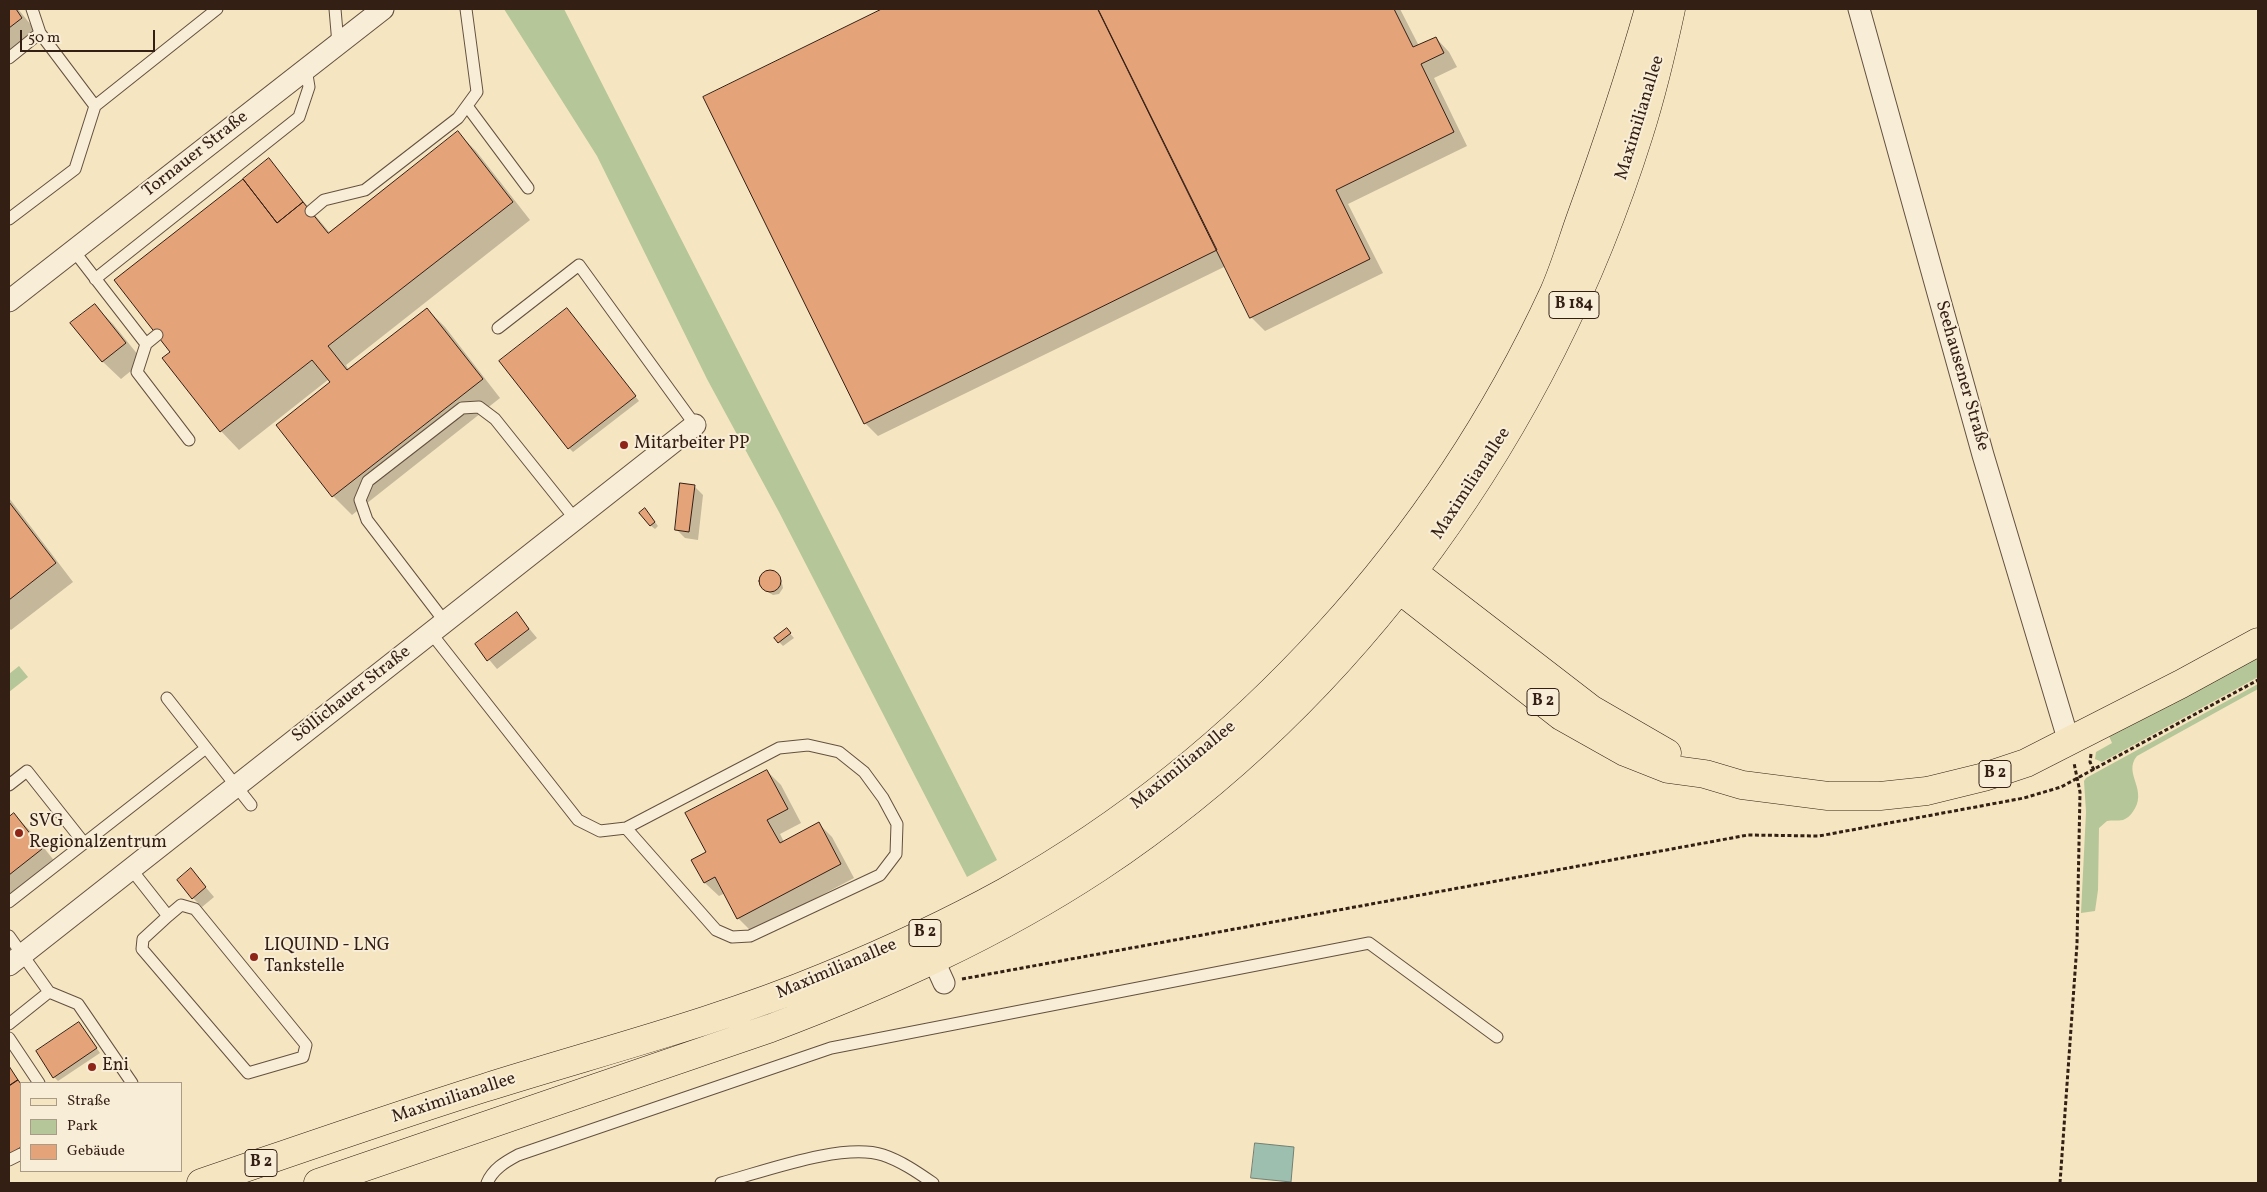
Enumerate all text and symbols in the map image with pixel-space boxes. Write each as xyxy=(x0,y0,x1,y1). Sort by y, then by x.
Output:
scale bar xyxy=(22,20,158,52)
text: 50 m xyxy=(28,28,60,49)
street label: Maximilianallee xyxy=(1612,53,1670,183)
street label: Tornauer Straße xyxy=(139,107,253,203)
road number: B 184 xyxy=(1549,292,1599,318)
street label: Seehausener Straße xyxy=(1929,298,1993,454)
street label: Maximilianallee xyxy=(1428,424,1516,544)
place label: Mitarbeiter PP xyxy=(634,434,750,456)
marker: Mitarbeiter PP xyxy=(618,439,630,451)
street label: Söllichauer Straße xyxy=(288,642,416,748)
road number: B 2 xyxy=(1527,689,1559,716)
street label: Maximilianallee xyxy=(1127,717,1241,815)
road number: B 2 xyxy=(1979,761,2011,788)
place label: SVG Regionalzentrum xyxy=(29,812,167,854)
marker: SVG Regionalzentrum xyxy=(13,827,25,839)
road number: B 2 xyxy=(909,920,941,946)
street label: Maximilianallee xyxy=(773,935,901,1005)
place label: LIQUIND - LNG Tankstelle xyxy=(264,936,390,979)
marker: LIQUIND - LNG Tankstelle xyxy=(248,951,260,963)
place label: Eni xyxy=(102,1056,129,1078)
marker: Eni xyxy=(86,1061,98,1073)
street label: Maximilianallee xyxy=(389,1069,519,1129)
legend xyxy=(20,1082,182,1172)
text: Straße xyxy=(67,1091,110,1112)
text: Park xyxy=(67,1116,98,1137)
text: Gebäude xyxy=(67,1141,125,1162)
road number: B 2 xyxy=(245,1150,277,1176)

